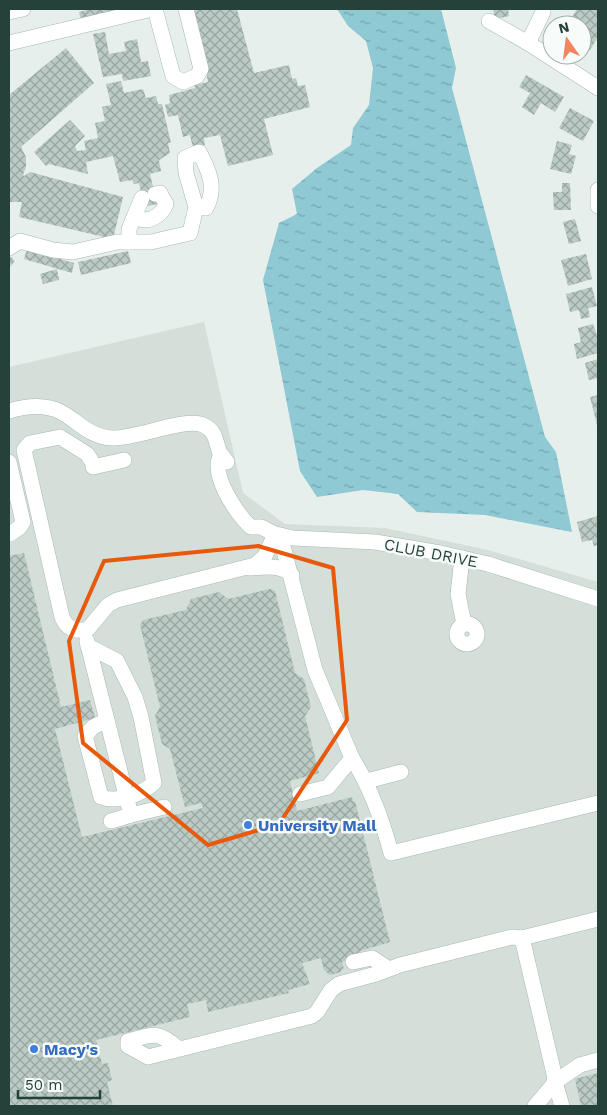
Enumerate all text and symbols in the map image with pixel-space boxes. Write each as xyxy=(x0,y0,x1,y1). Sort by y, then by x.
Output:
north arrow xyxy=(542,15,592,65)
text: N xyxy=(557,18,571,36)
street label: CLUB DRIVE xyxy=(383,535,479,571)
place label: University Mall xyxy=(258,816,377,835)
marker: University Mall xyxy=(242,819,254,831)
place label: Macy's xyxy=(44,1040,99,1059)
marker: Macy's xyxy=(28,1043,40,1055)
scale bar xyxy=(18,1068,100,1100)
text: 50 m xyxy=(25,1076,62,1094)

